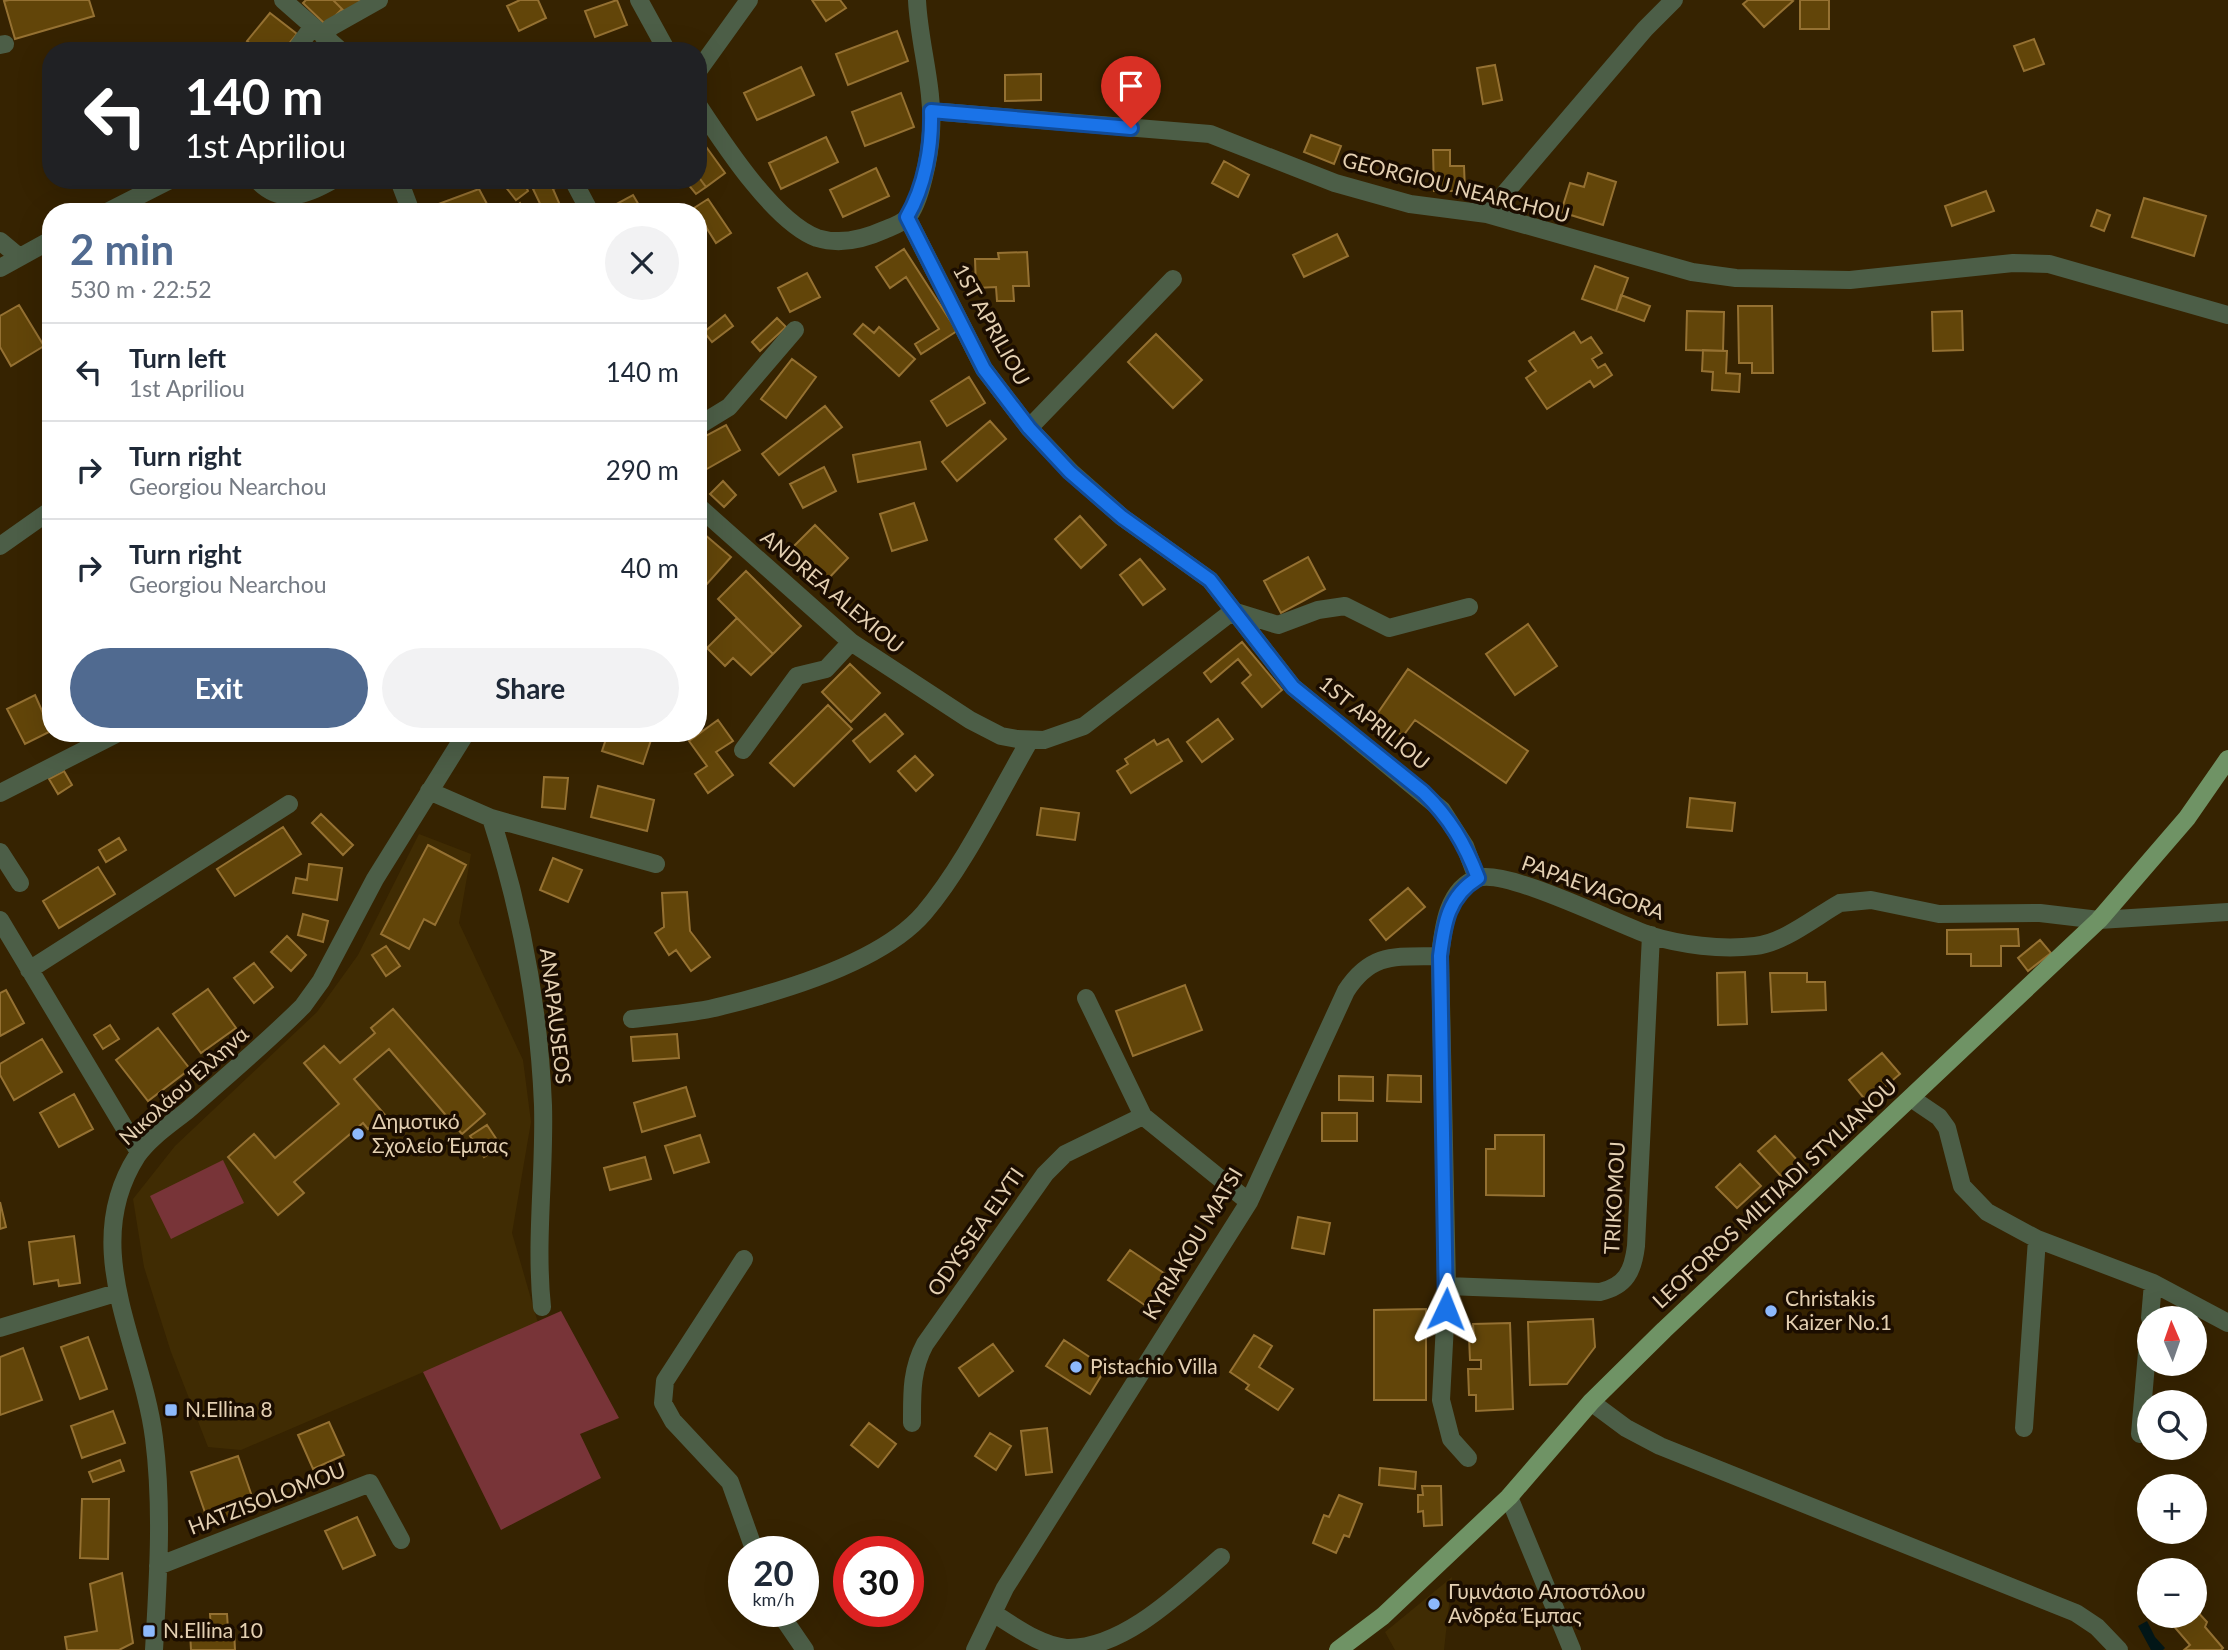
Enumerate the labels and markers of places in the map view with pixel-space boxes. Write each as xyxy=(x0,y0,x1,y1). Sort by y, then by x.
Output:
pin xyxy=(1101,56,1161,128)
place label: Δημοτικό Σχολείο Έμπας xyxy=(372,1108,509,1157)
marker: Δημοτικό Σχολείο Έμπας xyxy=(350,1126,366,1142)
place label: Christakis Kaizer No.1 xyxy=(1785,1285,1892,1334)
marker: Christakis Kaizer No.1 xyxy=(1763,1303,1779,1319)
place label: Pistachio Villa xyxy=(1090,1353,1218,1378)
marker: Pistachio Villa xyxy=(1068,1359,1084,1375)
place label: N.Ellina 8 xyxy=(185,1396,273,1421)
marker: N.Ellina 8 xyxy=(163,1402,179,1418)
place label: Γυμνάσιο Αποστόλου Ανδρέα Έμπας xyxy=(1448,1578,1646,1627)
marker: Γυμνάσιο Αποστόλου Ανδρέα Έμπας xyxy=(1426,1596,1442,1612)
place label: N.Ellina 10 xyxy=(163,1617,263,1642)
marker: N.Ellina 10 xyxy=(141,1623,157,1639)

